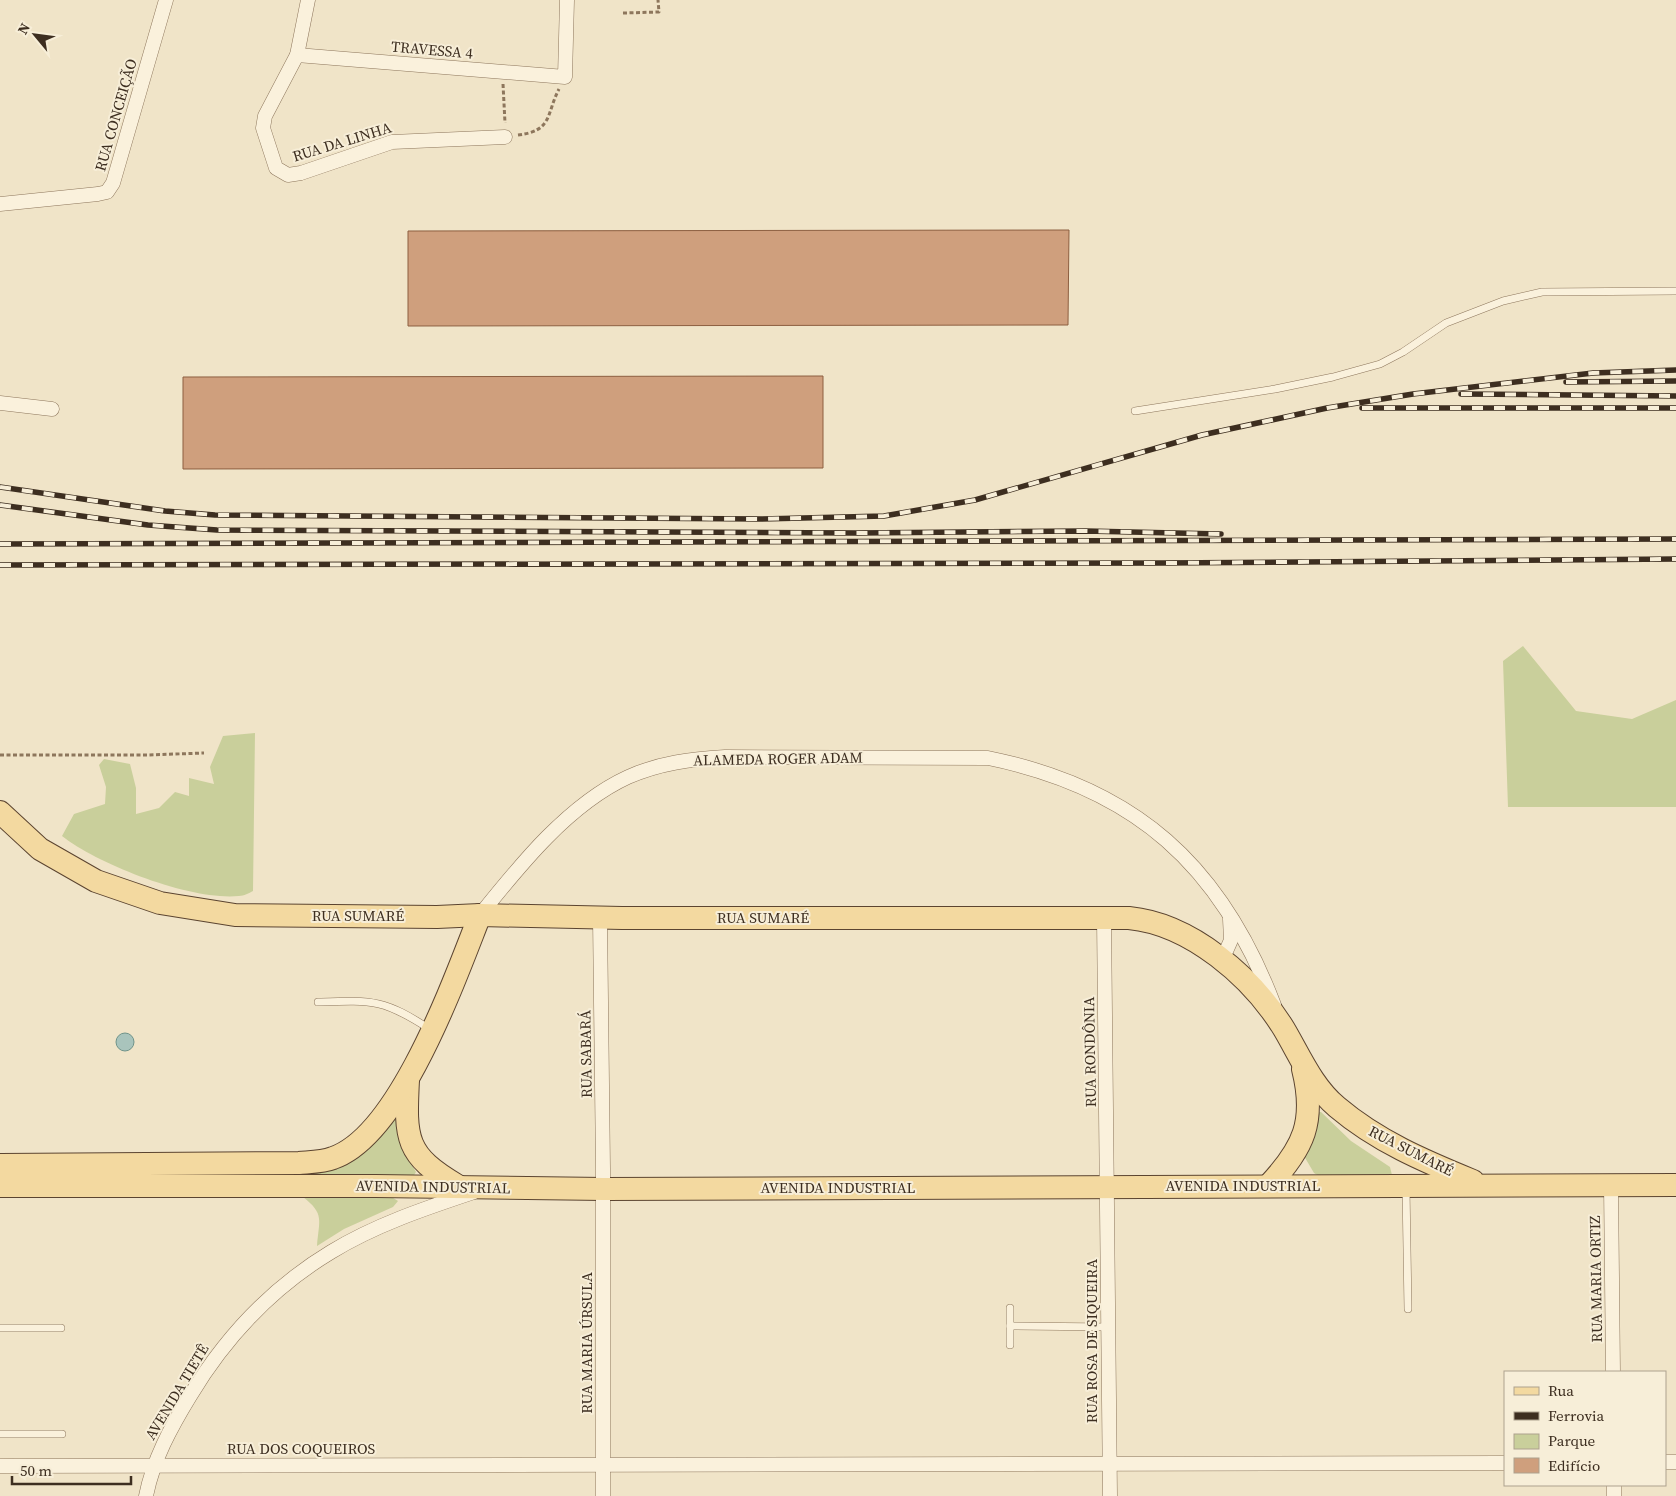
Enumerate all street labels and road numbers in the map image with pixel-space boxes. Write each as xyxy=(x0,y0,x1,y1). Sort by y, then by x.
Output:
street label: TRAVESSA 4 xyxy=(390,35,474,64)
street label: RUA CONCEIÇÃO xyxy=(89,56,142,174)
street label: RUA DA LINHA xyxy=(290,116,394,167)
street label: ALAMEDA ROGER ADAM xyxy=(693,747,863,770)
street label: RUA SUMARÉ xyxy=(312,905,404,926)
street label: RUA SUMARÉ xyxy=(717,907,809,928)
street label: RUA RONDÔNIA xyxy=(1078,996,1101,1107)
street label: RUA SABARÁ xyxy=(574,1010,597,1098)
street label: RUA SUMARÉ xyxy=(1365,1120,1457,1181)
street label: AVENIDA INDUSTRIAL xyxy=(355,1175,511,1198)
street label: AVENIDA INDUSTRIAL xyxy=(1165,1175,1321,1196)
street label: AVENIDA INDUSTRIAL xyxy=(760,1177,916,1198)
street label: RUA MARIA ORTIZ xyxy=(1584,1215,1607,1343)
street label: RUA ROSA DE SIQUEIRA xyxy=(1081,1259,1102,1423)
street label: RUA MARIA ÚRSULA xyxy=(576,1272,597,1414)
street label: AVENIDA TIETÊ xyxy=(140,1340,214,1444)
street label: RUA DOS COQUEIROS xyxy=(227,1438,376,1459)

